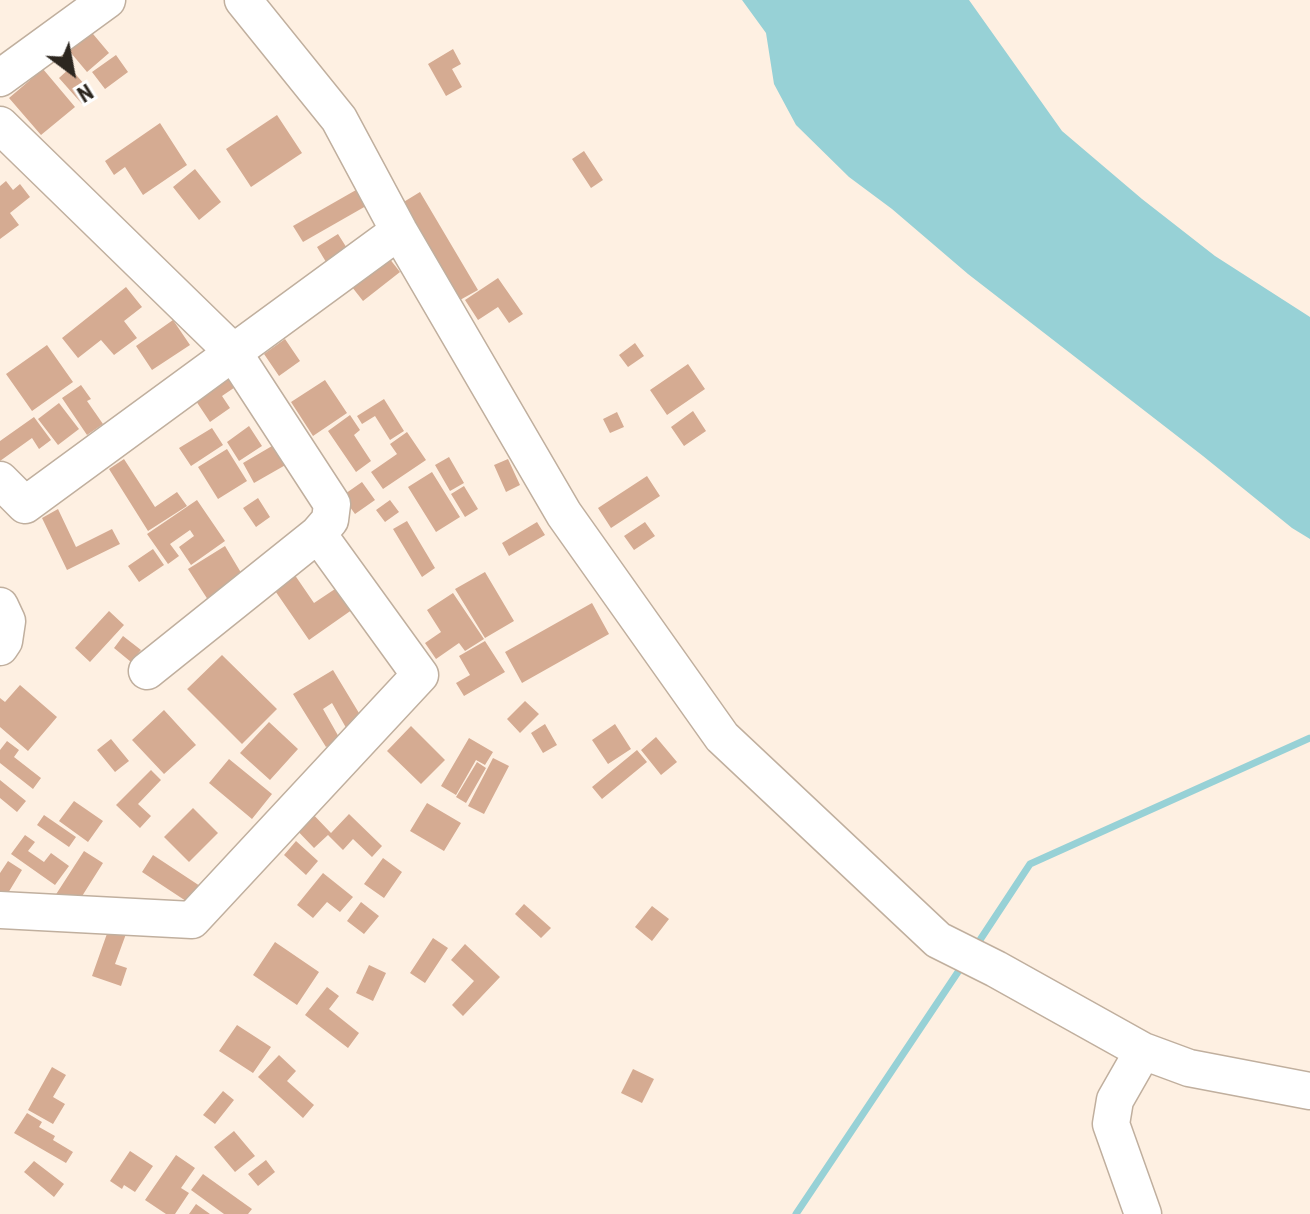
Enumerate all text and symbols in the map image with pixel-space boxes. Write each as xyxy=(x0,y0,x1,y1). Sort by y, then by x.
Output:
north arrow xyxy=(32,32,112,112)
text: N xyxy=(73,79,97,107)

